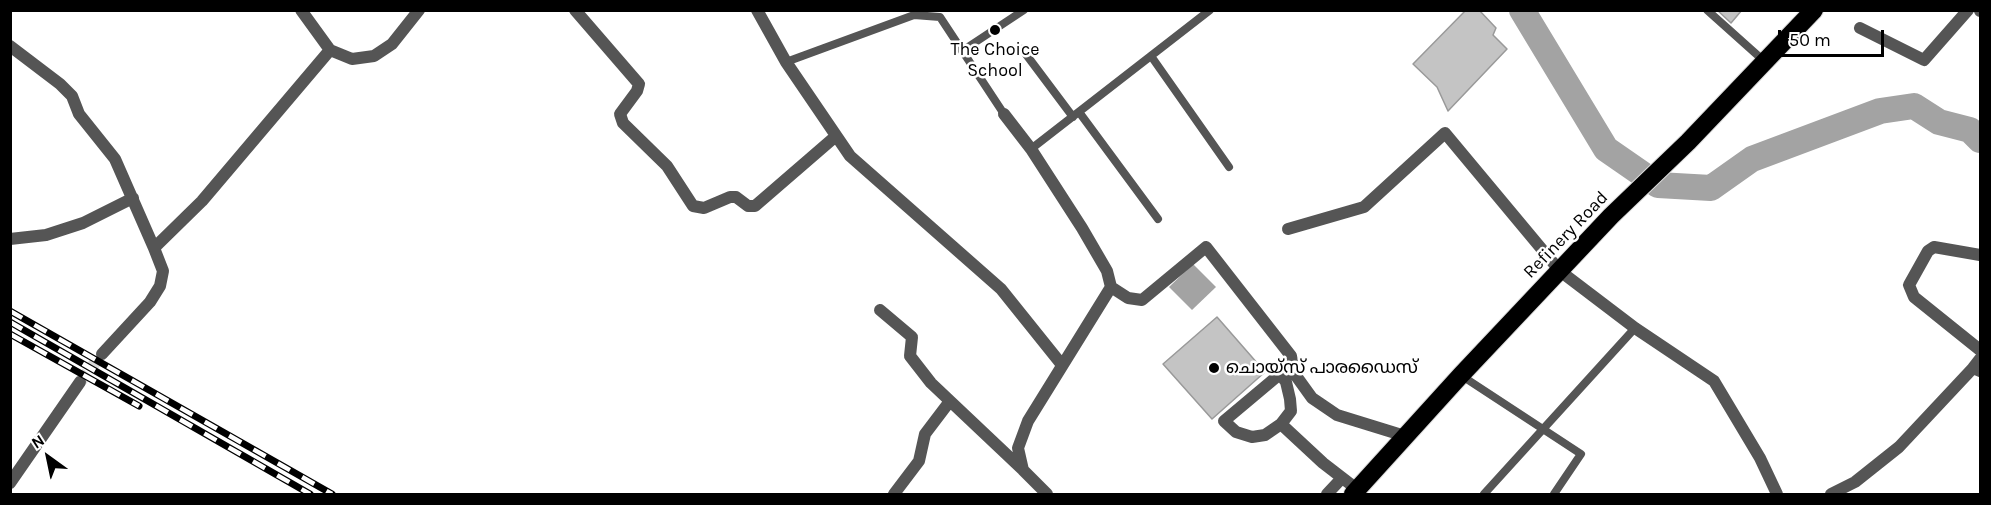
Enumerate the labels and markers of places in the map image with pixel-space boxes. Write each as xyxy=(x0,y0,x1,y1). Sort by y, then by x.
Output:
marker: The Choice School xyxy=(988,23,1002,37)
place label: The Choice School xyxy=(950,39,1040,82)
place label: ചൊയ്സ് പാരഡൈസ് xyxy=(1226,357,1418,379)
marker: ചൊയ്സ് പാരഡൈസ് xyxy=(1207,361,1221,375)

